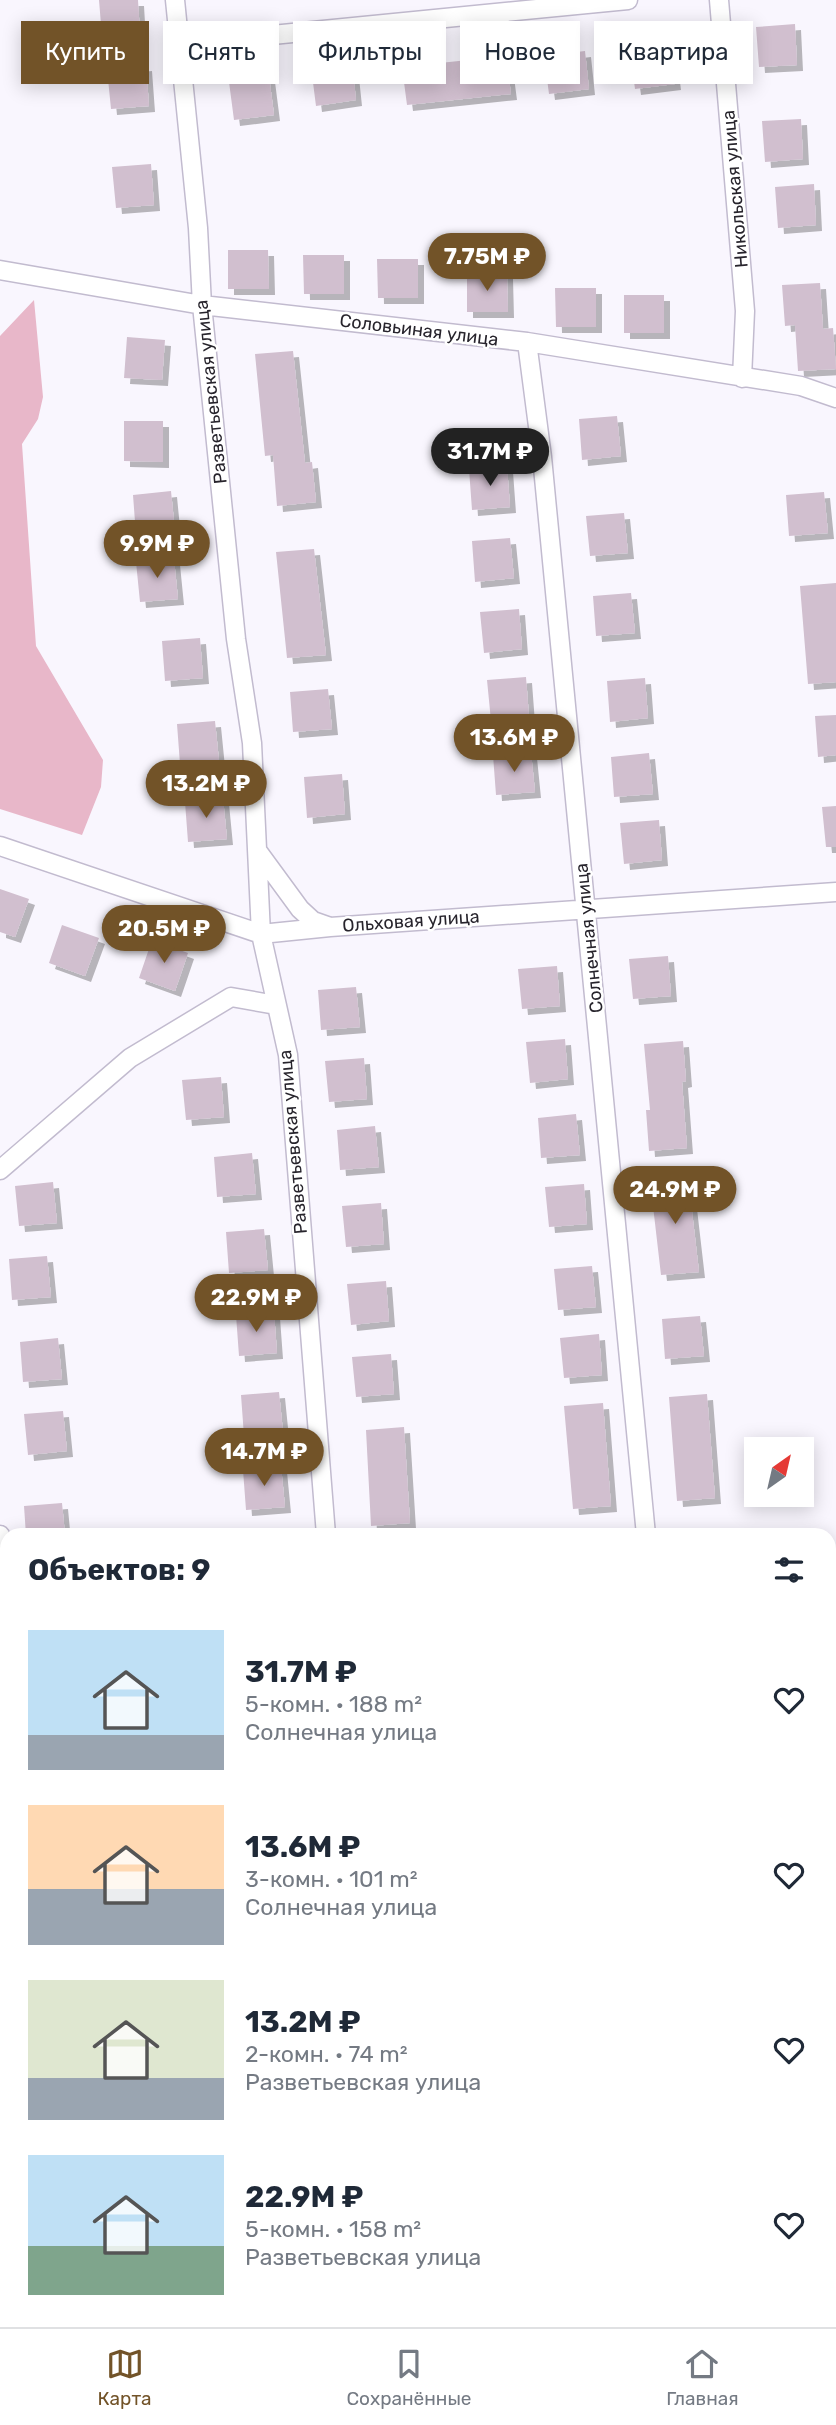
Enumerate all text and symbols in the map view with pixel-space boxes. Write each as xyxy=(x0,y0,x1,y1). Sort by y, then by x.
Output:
chip: Купить xyxy=(21,21,149,84)
chip: Снять xyxy=(163,21,279,84)
chip: Фильтры xyxy=(293,21,446,84)
chip: Новое xyxy=(460,21,580,84)
chip: Квартира xyxy=(594,21,753,84)
street label: Никольская улица xyxy=(717,109,753,269)
pin: 7.75M ₽ xyxy=(422,233,552,293)
text: 7.75M ₽ xyxy=(444,242,530,270)
street label: Разветьевская улица xyxy=(190,299,232,485)
street label: Соловьиная улица xyxy=(338,309,500,351)
pin: 31.7M ₽ xyxy=(425,428,555,488)
text: 31.7M ₽ xyxy=(447,437,533,465)
pin: 9.9M ₽ xyxy=(100,520,214,580)
text: 9.9M ₽ xyxy=(120,529,194,557)
pin: 13.6M ₽ xyxy=(449,714,579,774)
text: 13.6M ₽ xyxy=(470,723,558,751)
pin: 13.2M ₽ xyxy=(141,760,271,820)
text: 13.2M ₽ xyxy=(162,769,250,797)
street label: Солнечная улица xyxy=(570,862,608,1014)
street label: Ольховая улица xyxy=(342,905,480,937)
pin: 20.5M ₽ xyxy=(99,906,229,965)
text: 20.5M ₽ xyxy=(118,914,210,942)
street label: Разветьевская улица xyxy=(274,1049,312,1235)
pin: 24.9M ₽ xyxy=(610,1166,740,1226)
text: 24.9M ₽ xyxy=(629,1175,721,1203)
pin: 22.9M ₽ xyxy=(191,1274,321,1334)
text: 22.9M ₽ xyxy=(211,1283,301,1311)
pin: 14.7M ₽ xyxy=(199,1428,329,1488)
text: 14.7M ₽ xyxy=(221,1437,307,1465)
north arrow xyxy=(744,1437,814,1507)
map controls xyxy=(744,1437,814,1507)
icon: filters xyxy=(770,1551,808,1589)
text: Объектов: 9 xyxy=(28,1552,211,1588)
text: 31.7M ₽ xyxy=(245,1654,357,1690)
icon: home xyxy=(84,1658,168,1742)
icon: heart xyxy=(770,1681,808,1719)
text: 5-комн. · 188 m² xyxy=(245,1690,422,1718)
text: Солнечная улица xyxy=(245,1718,437,1746)
text: 13.6M ₽ xyxy=(245,1829,360,1865)
icon: home xyxy=(84,1833,168,1917)
icon: heart xyxy=(770,1856,808,1894)
text: 3-комн. · 101 m² xyxy=(245,1865,418,1893)
text: Солнечная улица xyxy=(245,1893,437,1921)
text: 13.2M ₽ xyxy=(245,2004,361,2040)
icon: home xyxy=(84,2008,168,2092)
icon: heart xyxy=(770,2031,808,2069)
text: 2-комн. · 74 m² xyxy=(245,2040,408,2068)
text: Разветьевская улица xyxy=(245,2068,481,2096)
text: 22.9M ₽ xyxy=(245,2179,363,2215)
icon: home xyxy=(84,2183,168,2267)
icon: heart xyxy=(770,2206,808,2244)
text: 5-комн. · 158 m² xyxy=(245,2215,421,2243)
text: Разветьевская улица xyxy=(245,2243,481,2271)
tab: Карта xyxy=(97,2345,152,2410)
tab: Сохранённые xyxy=(346,2345,472,2410)
tab: Главная xyxy=(666,2345,739,2410)

